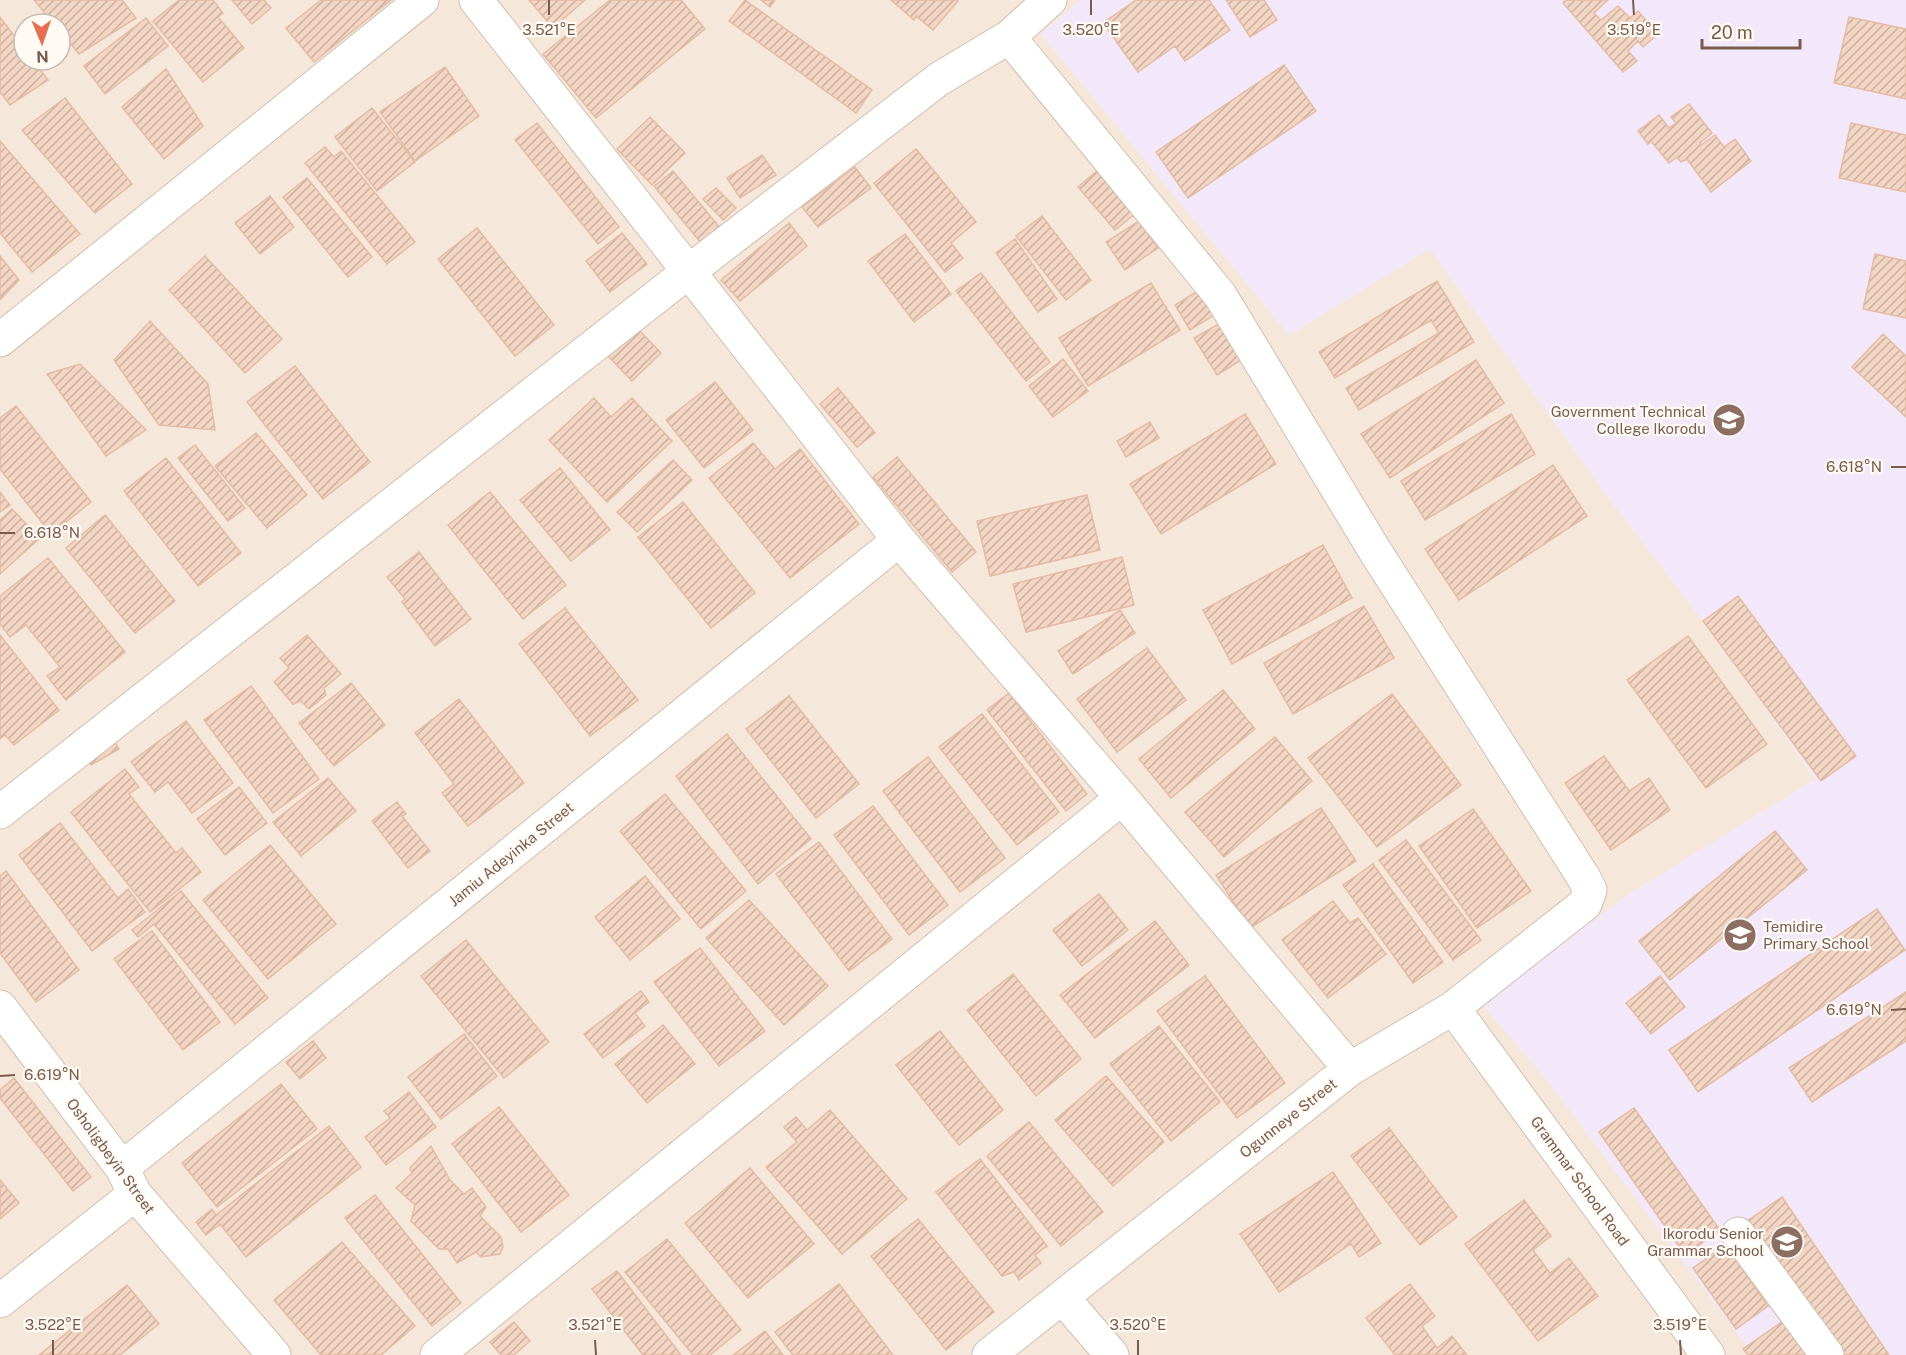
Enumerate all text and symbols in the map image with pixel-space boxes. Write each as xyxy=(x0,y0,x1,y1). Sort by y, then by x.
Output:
north arrow xyxy=(12,12,72,72)
scale bar xyxy=(1702,12,1800,50)
text: 3.521°E xyxy=(522,21,576,38)
text: 3.520°E xyxy=(1063,21,1119,38)
text: 3.519°E xyxy=(1607,21,1661,38)
text: 20 m xyxy=(1711,22,1753,43)
text: N xyxy=(36,47,49,66)
school or university icon: Government Technical College Ikorodu xyxy=(1711,402,1747,438)
place label: Government Technical College Ikorodu xyxy=(1551,403,1706,437)
text: 6.618°N xyxy=(1826,458,1882,475)
text: 6.618°N xyxy=(24,524,80,541)
street label: Jamiu Adeyinka Street xyxy=(445,798,577,910)
school or university icon: Temidire Primary School xyxy=(1722,917,1758,953)
place label: Temidire Primary School xyxy=(1763,918,1869,952)
text: 6.619°N xyxy=(1826,1001,1882,1018)
text: 6.619°N xyxy=(24,1066,80,1083)
street label: Ogunneye Street xyxy=(1236,1075,1340,1161)
street label: Osholigbeyin Street xyxy=(63,1095,159,1217)
street label: Grammar School Road xyxy=(1527,1113,1633,1249)
school or university icon: Ikorodu Senior Grammar School xyxy=(1769,1224,1805,1260)
place label: Ikorodu Senior Grammar School xyxy=(1647,1225,1764,1259)
text: 3.522°E xyxy=(25,1316,81,1333)
text: 3.521°E xyxy=(568,1316,622,1333)
text: 3.520°E xyxy=(1110,1316,1166,1333)
text: 3.519°E xyxy=(1653,1316,1707,1333)

